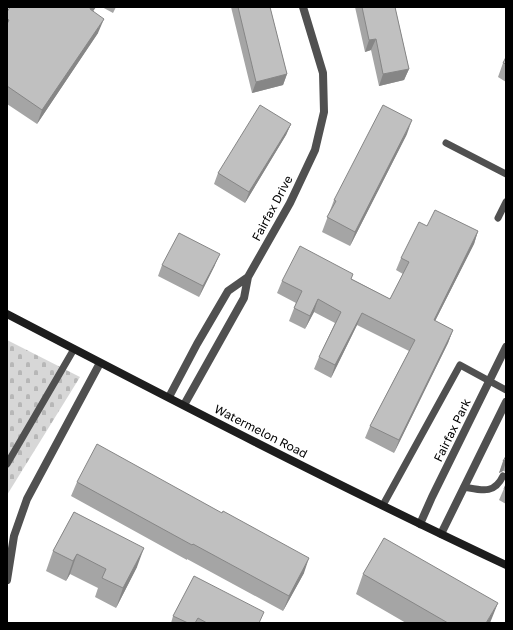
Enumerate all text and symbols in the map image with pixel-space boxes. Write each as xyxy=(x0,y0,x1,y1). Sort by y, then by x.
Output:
street label: Fairfax Drive xyxy=(248,173,296,243)
street label: Fairfax Park xyxy=(430,396,474,464)
street label: Watermelon Road xyxy=(212,401,310,461)

